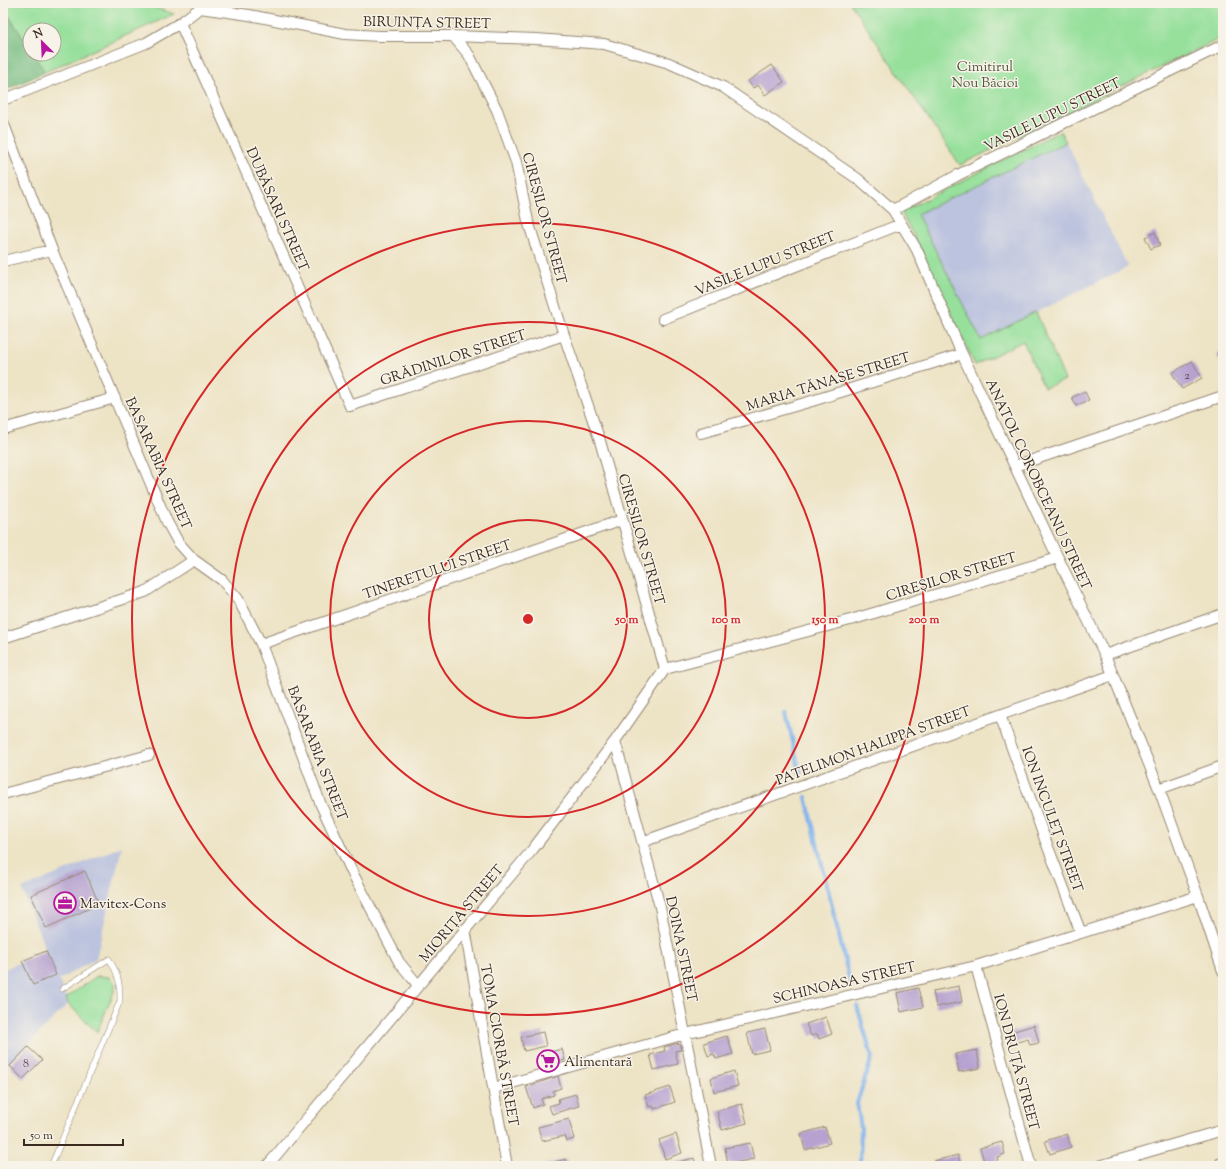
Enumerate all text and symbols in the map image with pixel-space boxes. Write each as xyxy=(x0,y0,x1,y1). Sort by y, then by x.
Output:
street label: BIRUINȚA STREET xyxy=(363,13,491,35)
north arrow xyxy=(22,22,62,62)
text: N xyxy=(30,25,46,43)
park label: Cimitirul Nou Băcioi xyxy=(952,58,1018,94)
street label: VASILE LUPU STREET xyxy=(981,74,1125,158)
street label: DUBĂSARI STREET xyxy=(240,145,313,275)
street label: CIREȘILOR STREET xyxy=(516,150,570,287)
street label: VASILE LUPU STREET xyxy=(692,227,839,302)
street label: GRĂDINILOR STREET xyxy=(378,326,529,392)
street label: MARIA TĂNASE STREET xyxy=(744,348,913,417)
house number: 2 xyxy=(1184,367,1190,385)
street label: ANATOL COROBCEANU STREET xyxy=(979,376,1095,594)
street label: BASARABIA STREET xyxy=(119,394,195,533)
street label: CIREȘILOR STREET xyxy=(612,472,668,608)
street label: TINERETULUI STREET xyxy=(361,536,515,606)
street label: CIREȘILOR STREET xyxy=(884,548,1020,607)
text: 50 m xyxy=(615,611,639,629)
text: 100 m xyxy=(710,611,741,629)
text: 150 m xyxy=(810,611,839,629)
text: 200 m xyxy=(909,611,939,629)
centre of rings xyxy=(521,612,535,626)
street label: BASARABIA STREET xyxy=(281,683,351,824)
street label: PATELIMON HALIPPA STREET xyxy=(773,702,974,791)
street label: ION INCULEȚ STREET xyxy=(1015,744,1087,895)
street label: MIORIȚA STREET xyxy=(416,861,510,967)
office icon: Mavitex-Cons xyxy=(52,890,78,916)
place label: Mavitex-Cons xyxy=(80,895,166,915)
street label: DOINA STREET xyxy=(659,895,701,1004)
street label: SCHINOASA STREET xyxy=(771,958,918,1010)
street label: TOMA CIORBĂ STREET xyxy=(474,963,522,1128)
street label: ION DRUȚĂ STREET xyxy=(987,992,1043,1133)
supermarket icon: Alimentară xyxy=(535,1048,561,1074)
place label: Alimentară xyxy=(564,1053,633,1073)
house number: 8 xyxy=(23,1055,29,1073)
scale bar xyxy=(24,1121,123,1147)
text: 50 m xyxy=(29,1127,53,1145)

